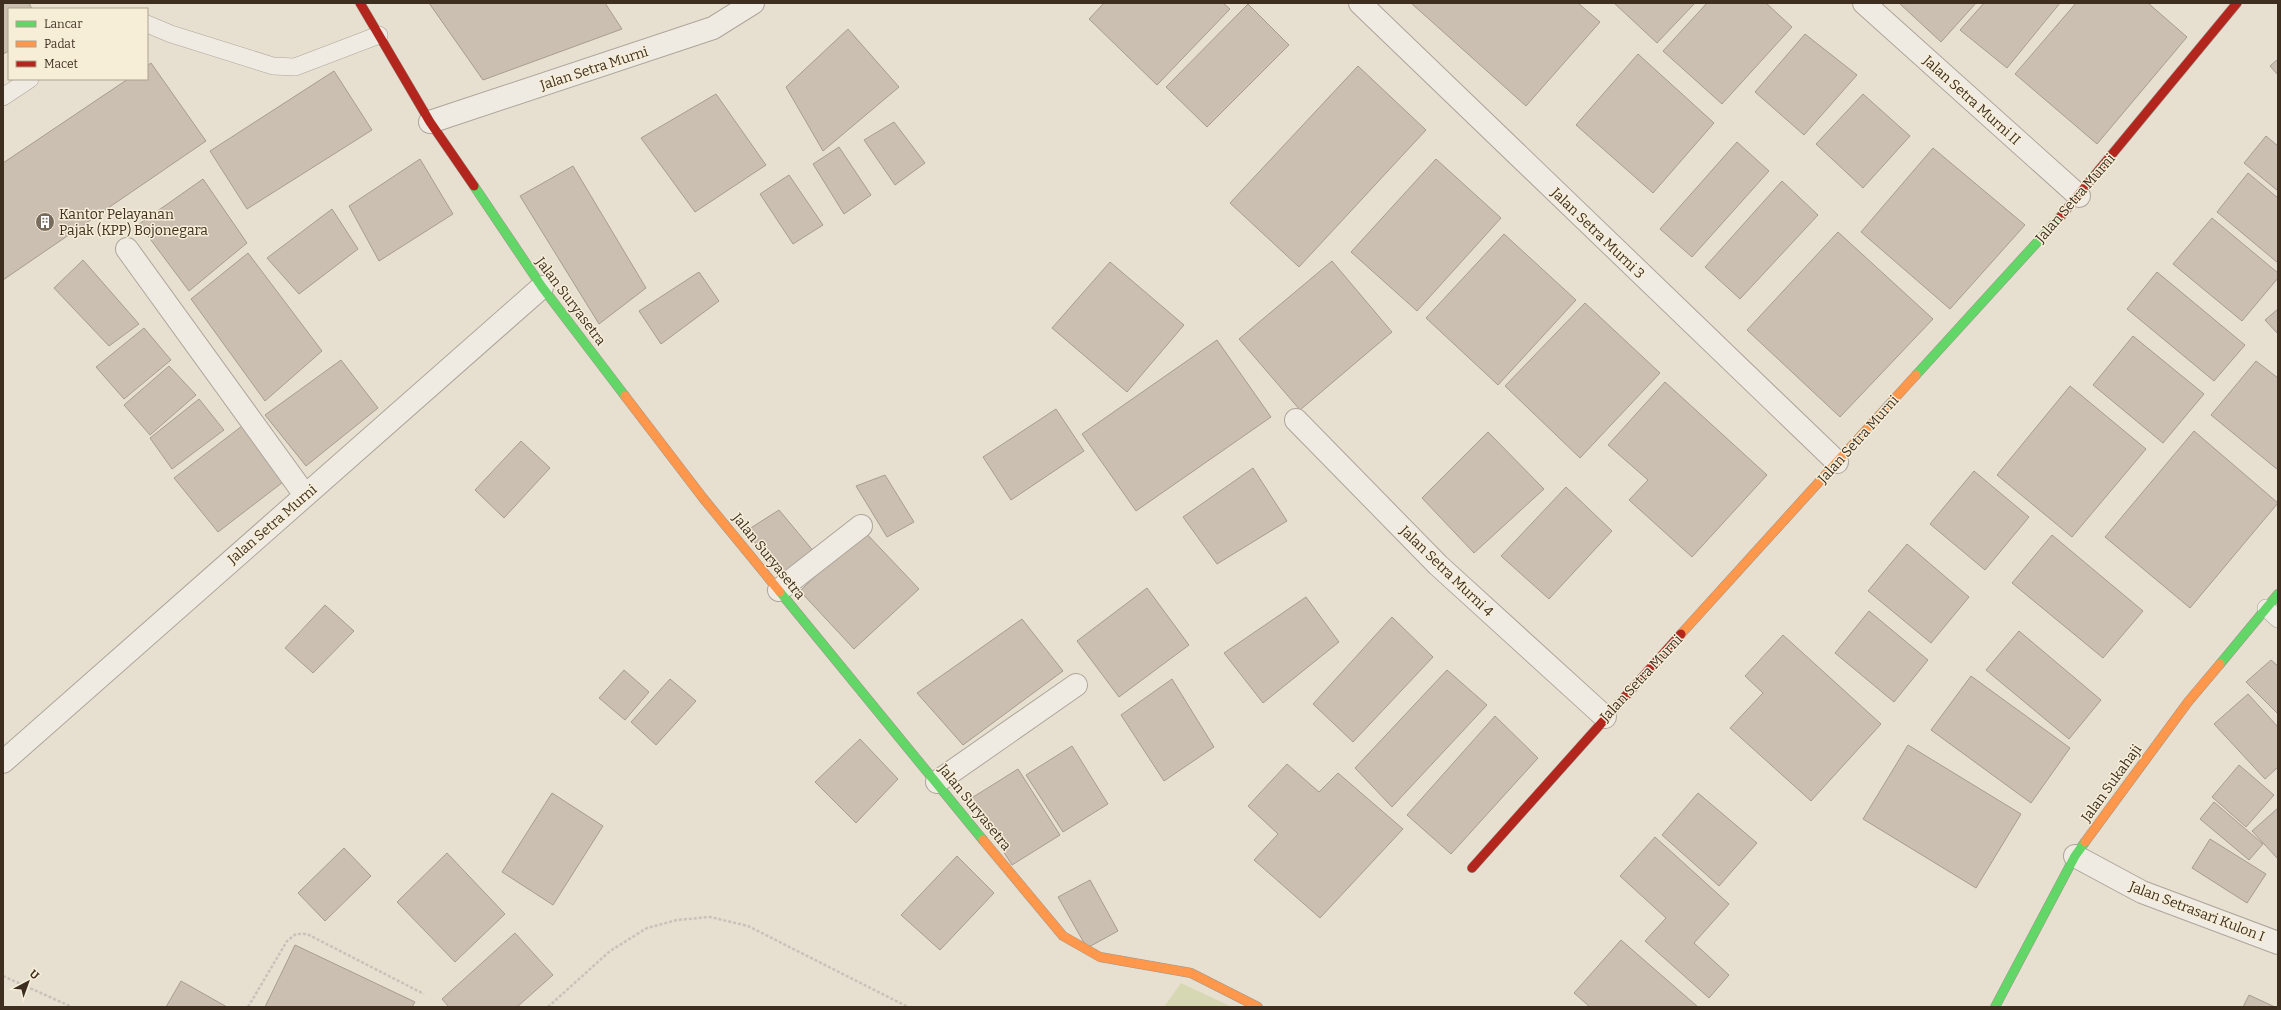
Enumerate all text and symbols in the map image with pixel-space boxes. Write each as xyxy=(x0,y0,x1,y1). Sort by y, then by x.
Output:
legend xyxy=(8,8,148,80)
text: Lancar xyxy=(44,17,83,31)
text: Padat xyxy=(44,37,76,51)
street label: Jalan Setra Murni xyxy=(537,43,650,94)
street label: Jalan Setra Murni II xyxy=(1919,52,2024,149)
text: Macet xyxy=(44,57,79,71)
street label: Jalan Setra Murni xyxy=(2031,150,2119,247)
street label: Jalan Setra Murni 3 xyxy=(1547,184,1648,282)
place label: Kantor Pelayanan Pajak (KPP) Bojonegara xyxy=(59,206,208,239)
building icon: Kantor Pelayanan Pajak (KPP) Bojonegara xyxy=(34,211,56,233)
street label: Jalan Suryasetra xyxy=(531,253,609,349)
street label: Jalan Setra Murni xyxy=(1814,392,1902,488)
street label: Jalan Setra Murni xyxy=(224,481,320,568)
street label: Jalan Suryasetra xyxy=(728,509,809,603)
street label: Jalan Setra Murni 4 xyxy=(1396,522,1497,620)
street label: Jalan Setra Murni xyxy=(1596,631,1686,726)
street label: Jalan Sukahaji xyxy=(2077,741,2145,826)
street label: Jalan Suryasetra xyxy=(934,760,1015,854)
street label: Jalan Setrasari Kulon I xyxy=(2126,877,2267,945)
north arrow xyxy=(8,962,48,1002)
text: U xyxy=(27,967,42,982)

